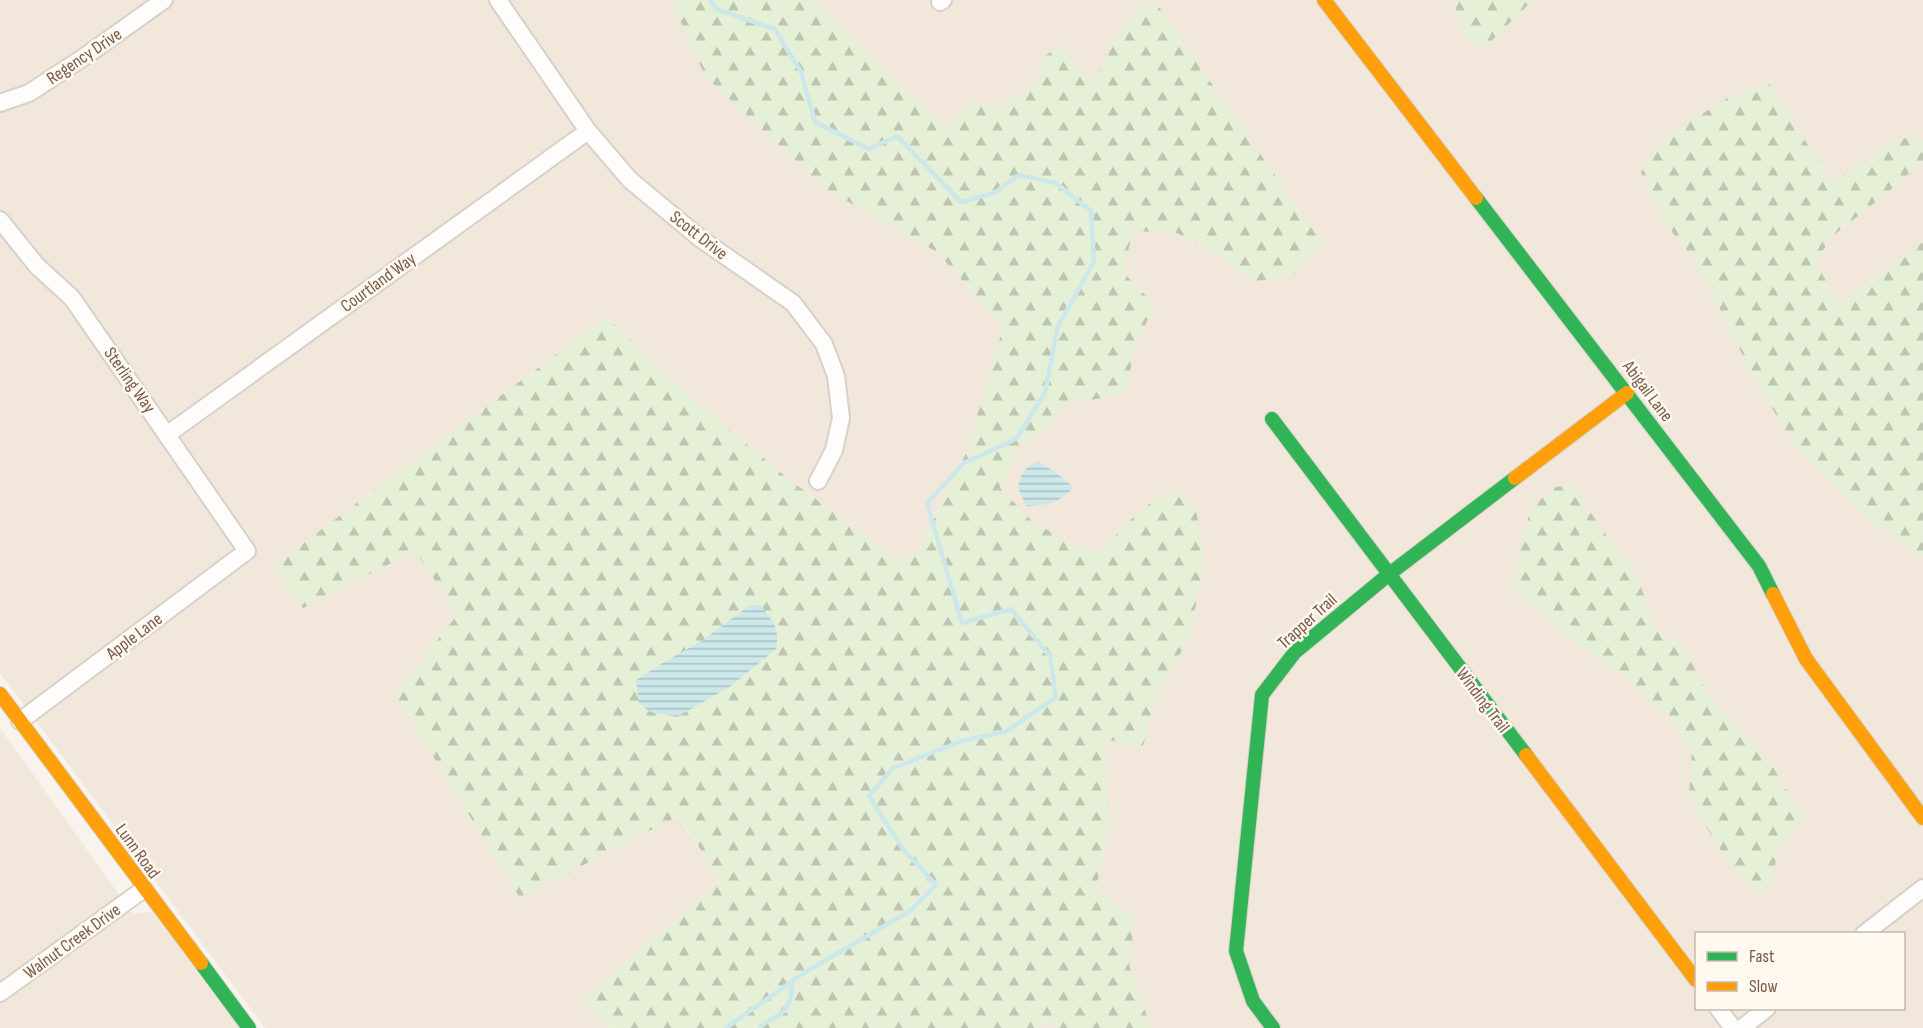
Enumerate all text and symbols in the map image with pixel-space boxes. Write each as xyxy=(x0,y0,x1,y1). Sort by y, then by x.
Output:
street label: Regency Drive xyxy=(43,24,126,89)
street label: Scott Drive xyxy=(666,206,732,264)
street label: Courtland Way xyxy=(337,248,420,317)
street label: Sterling Way xyxy=(99,343,160,417)
street label: Abigail Lane xyxy=(1617,356,1677,426)
street label: Trapper Trail xyxy=(1273,589,1341,653)
street label: Apple Lane xyxy=(101,608,167,665)
street label: Winding Trail xyxy=(1451,664,1514,737)
street label: Lunn Road xyxy=(111,820,164,883)
street label: Walnut Creek Drive xyxy=(20,899,125,983)
legend xyxy=(1695,932,1905,1010)
text: Fast xyxy=(1749,946,1775,967)
text: Slow xyxy=(1749,976,1778,997)

